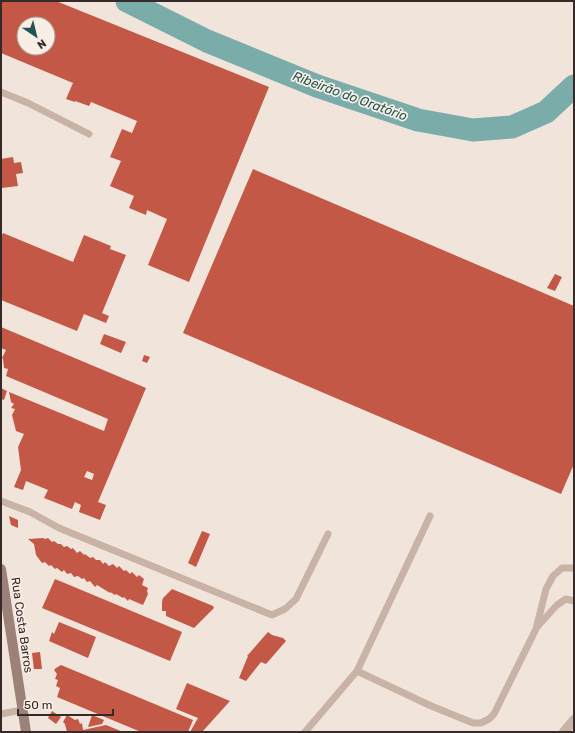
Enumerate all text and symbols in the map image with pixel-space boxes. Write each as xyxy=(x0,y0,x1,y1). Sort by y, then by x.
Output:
north arrow xyxy=(16,16,56,56)
text: N xyxy=(34,36,48,51)
water label: Ribeirão do Oratório xyxy=(291,68,409,124)
street label: Rua Costa Barros xyxy=(8,576,36,674)
scale bar xyxy=(18,691,113,717)
text: 50 m xyxy=(24,698,52,712)

